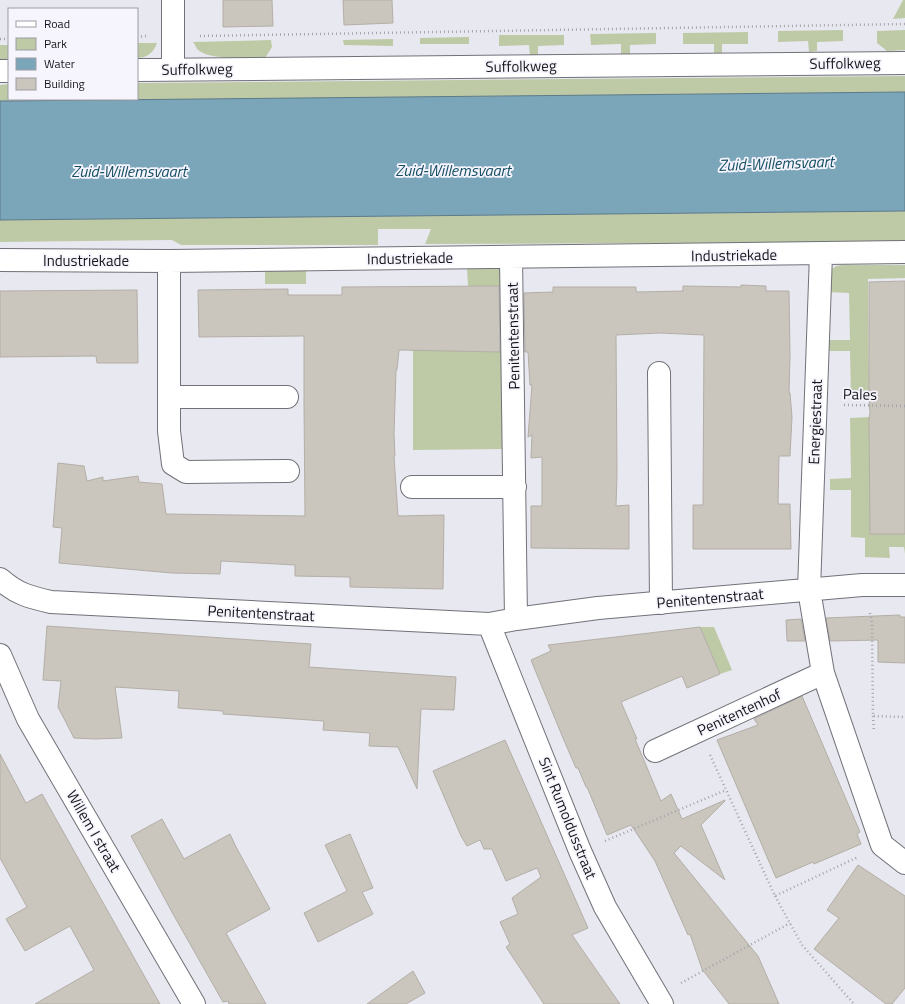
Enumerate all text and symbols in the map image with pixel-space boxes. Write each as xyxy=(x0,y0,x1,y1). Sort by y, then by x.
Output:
legend xyxy=(8,8,138,100)
text: Road xyxy=(44,14,70,33)
text: Park xyxy=(44,34,67,53)
street label: Suffolkweg xyxy=(809,51,881,75)
text: Water xyxy=(44,54,75,73)
street label: Suffolkweg xyxy=(485,54,557,78)
street label: Suffolkweg xyxy=(161,57,233,81)
text: Building xyxy=(44,74,85,93)
water label: Zuid-Willemsvaart xyxy=(718,149,836,177)
water label: Zuid-Willemsvaart xyxy=(395,158,513,182)
water label: Zuid-Willemsvaart xyxy=(71,159,189,183)
street label: Industriekade xyxy=(691,243,777,267)
street label: Industriekade xyxy=(367,246,453,270)
street label: Industriekade xyxy=(43,249,129,272)
street label: Penitentenstraat xyxy=(501,281,525,390)
street label: Energiestraat xyxy=(802,378,828,465)
street label: Pales xyxy=(843,382,877,406)
street label: Penitentenstraat xyxy=(656,582,765,614)
street label: Penitentenstraat xyxy=(207,599,316,627)
street label: Penitentenhof xyxy=(693,682,785,742)
street label: Sint Rumoldusstraat xyxy=(533,754,603,883)
street label: Willem I straat xyxy=(61,786,127,877)

